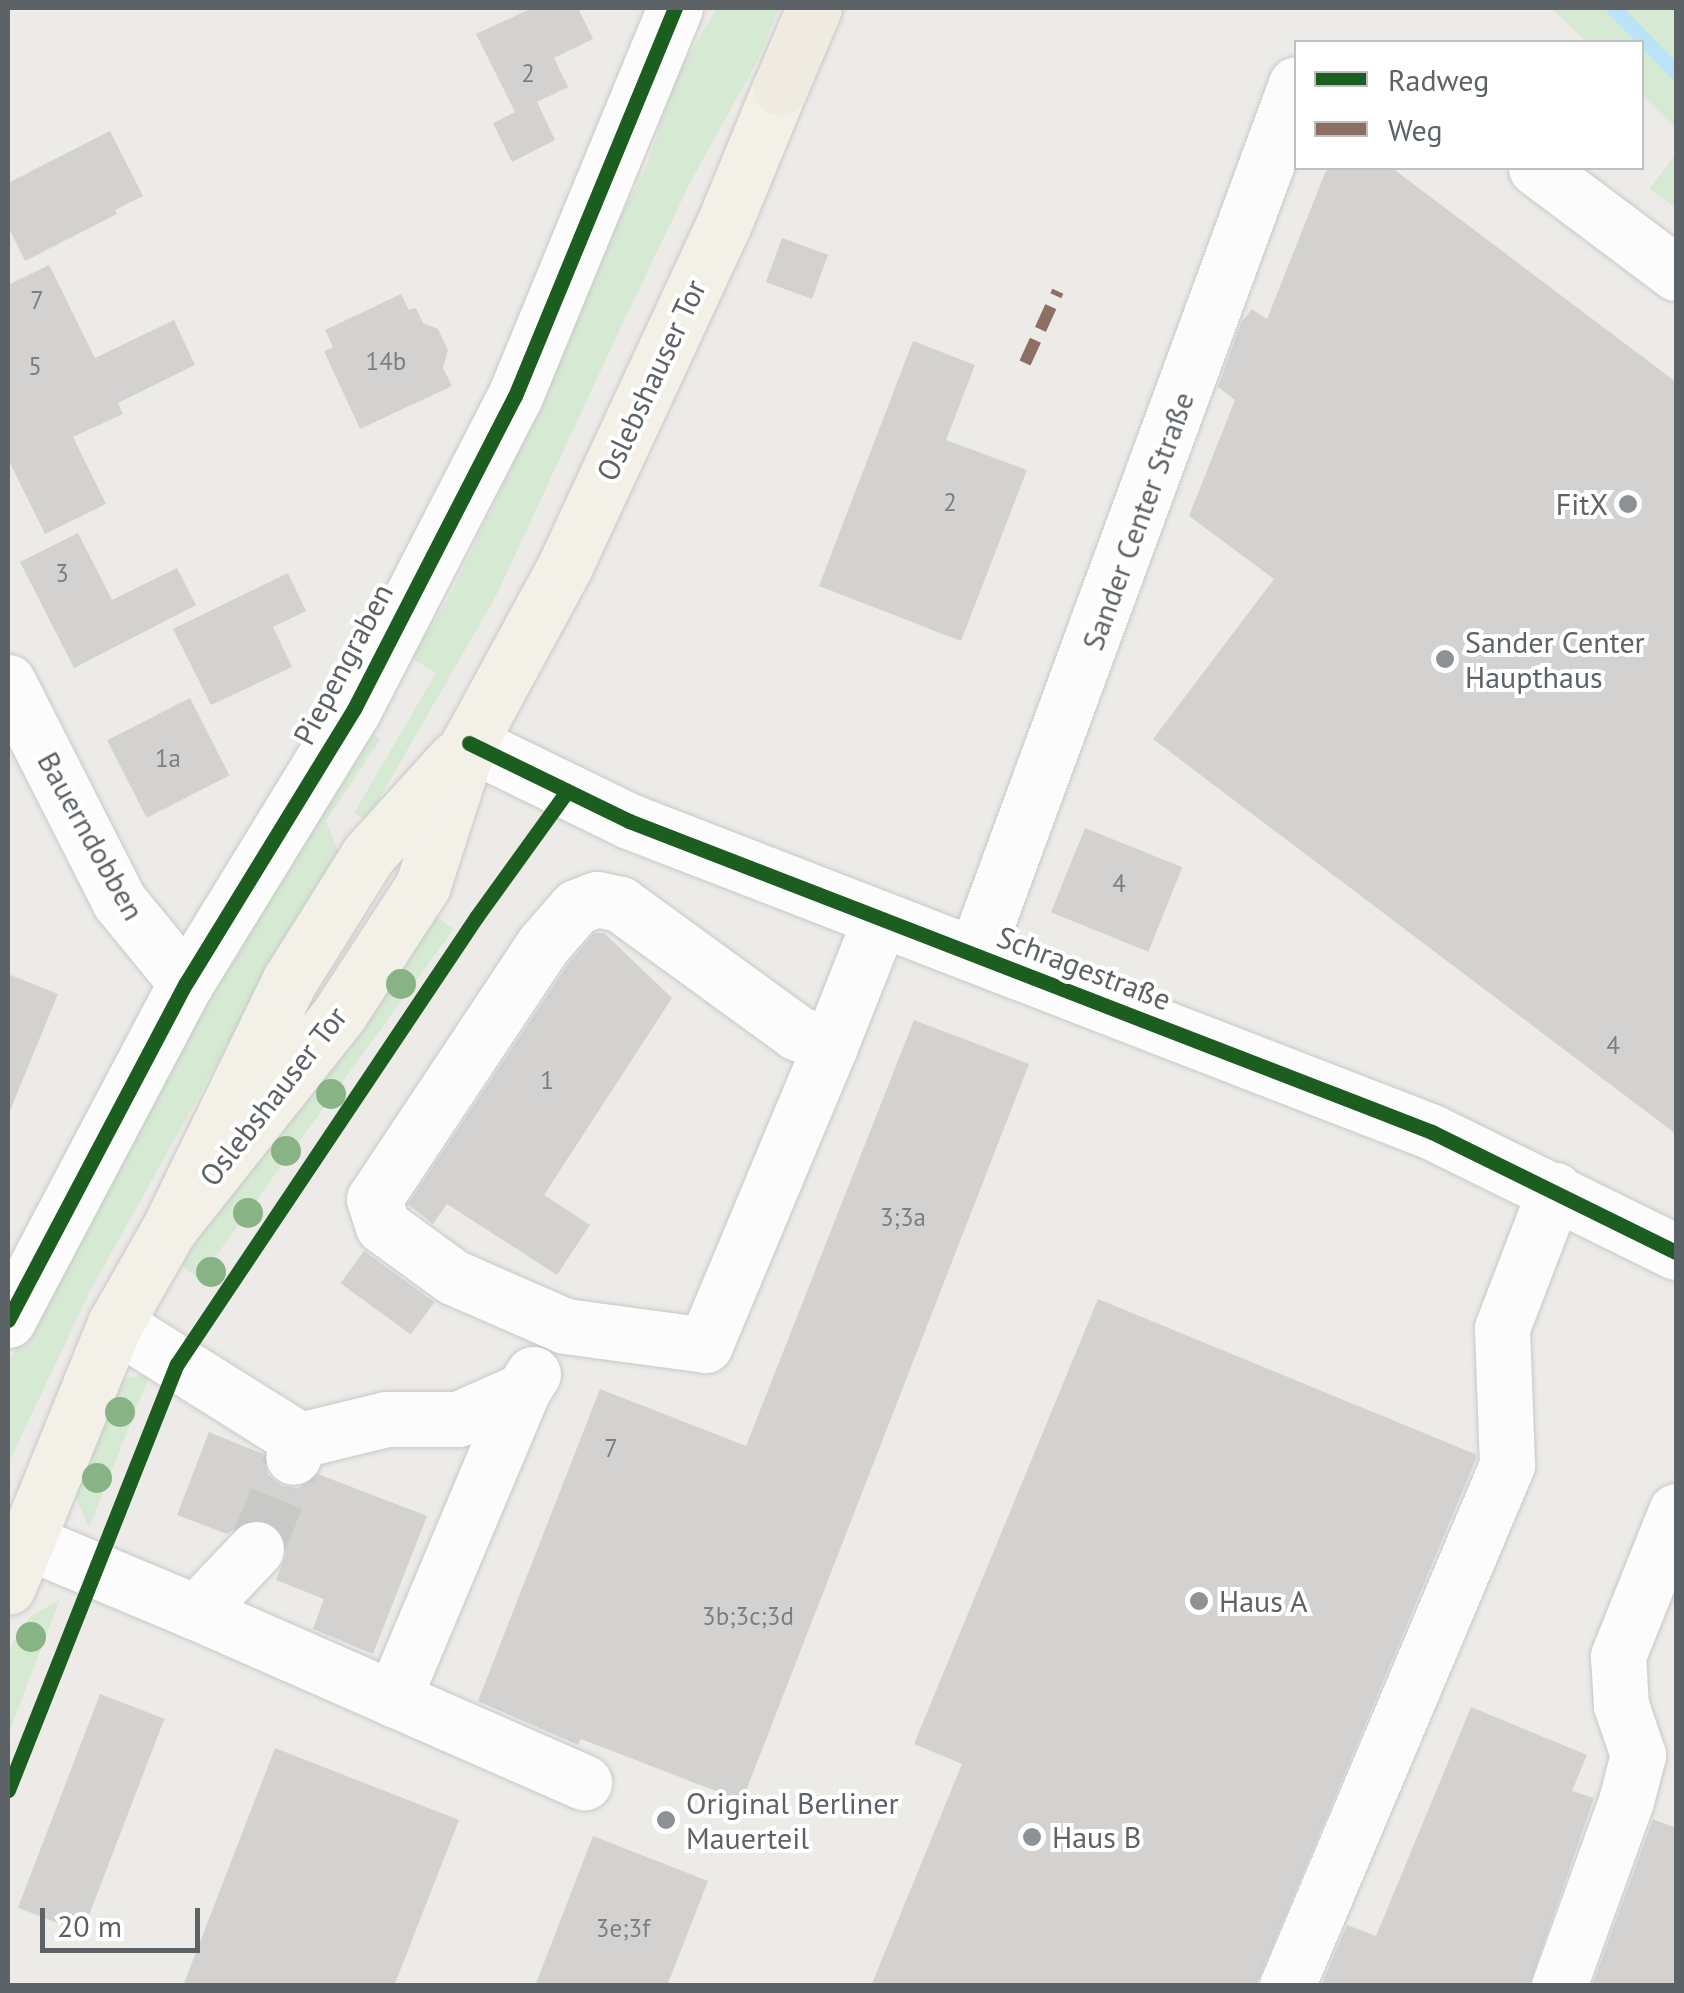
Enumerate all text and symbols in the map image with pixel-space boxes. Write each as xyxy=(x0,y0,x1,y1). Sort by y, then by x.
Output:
legend xyxy=(1294,40,1644,170)
house number: 2 xyxy=(521,58,535,88)
text: Radweg xyxy=(1388,60,1489,99)
text: Weg xyxy=(1388,110,1443,149)
street label: Oslebshauser Tor xyxy=(588,273,714,487)
house number: 7 xyxy=(30,285,44,315)
house number: 14b xyxy=(366,346,406,376)
house number: 5 xyxy=(28,351,42,381)
street label: Sander Center Straße xyxy=(1075,387,1201,655)
place label: FitX xyxy=(1556,486,1608,522)
house number: 2 xyxy=(943,487,957,517)
marker: FitX xyxy=(1617,493,1639,515)
house number: 3 xyxy=(55,558,69,588)
street label: Piepengraben xyxy=(286,577,400,751)
place label: Sander Center Haupthaus xyxy=(1465,624,1645,694)
marker: Sander Center Haupthaus xyxy=(1434,648,1456,670)
house number: 1a xyxy=(155,743,181,773)
street label: Bauerndobben xyxy=(30,746,152,926)
house number: 4 xyxy=(1112,868,1126,898)
street label: Schragestraße xyxy=(992,918,1176,1018)
street label: Oslebshauser Tor xyxy=(192,999,354,1193)
house number: 4 xyxy=(1606,1030,1620,1060)
house number: 1 xyxy=(540,1065,554,1095)
house number: 3;3a xyxy=(880,1202,926,1232)
house number: 7 xyxy=(604,1433,618,1463)
place label: Haus A xyxy=(1219,1583,1308,1619)
marker: Haus A xyxy=(1188,1590,1210,1612)
house number: 3b;3c;3d xyxy=(702,1601,794,1631)
place label: Original Berliner Mauerteil xyxy=(686,1785,899,1856)
marker: Original Berliner Mauerteil xyxy=(655,1809,677,1831)
place label: Haus B xyxy=(1052,1819,1141,1855)
marker: Haus B xyxy=(1021,1826,1043,1848)
scale bar xyxy=(45,1888,205,1950)
text: 20 m xyxy=(57,1906,122,1945)
house number: 3e;3f xyxy=(596,1913,650,1943)

